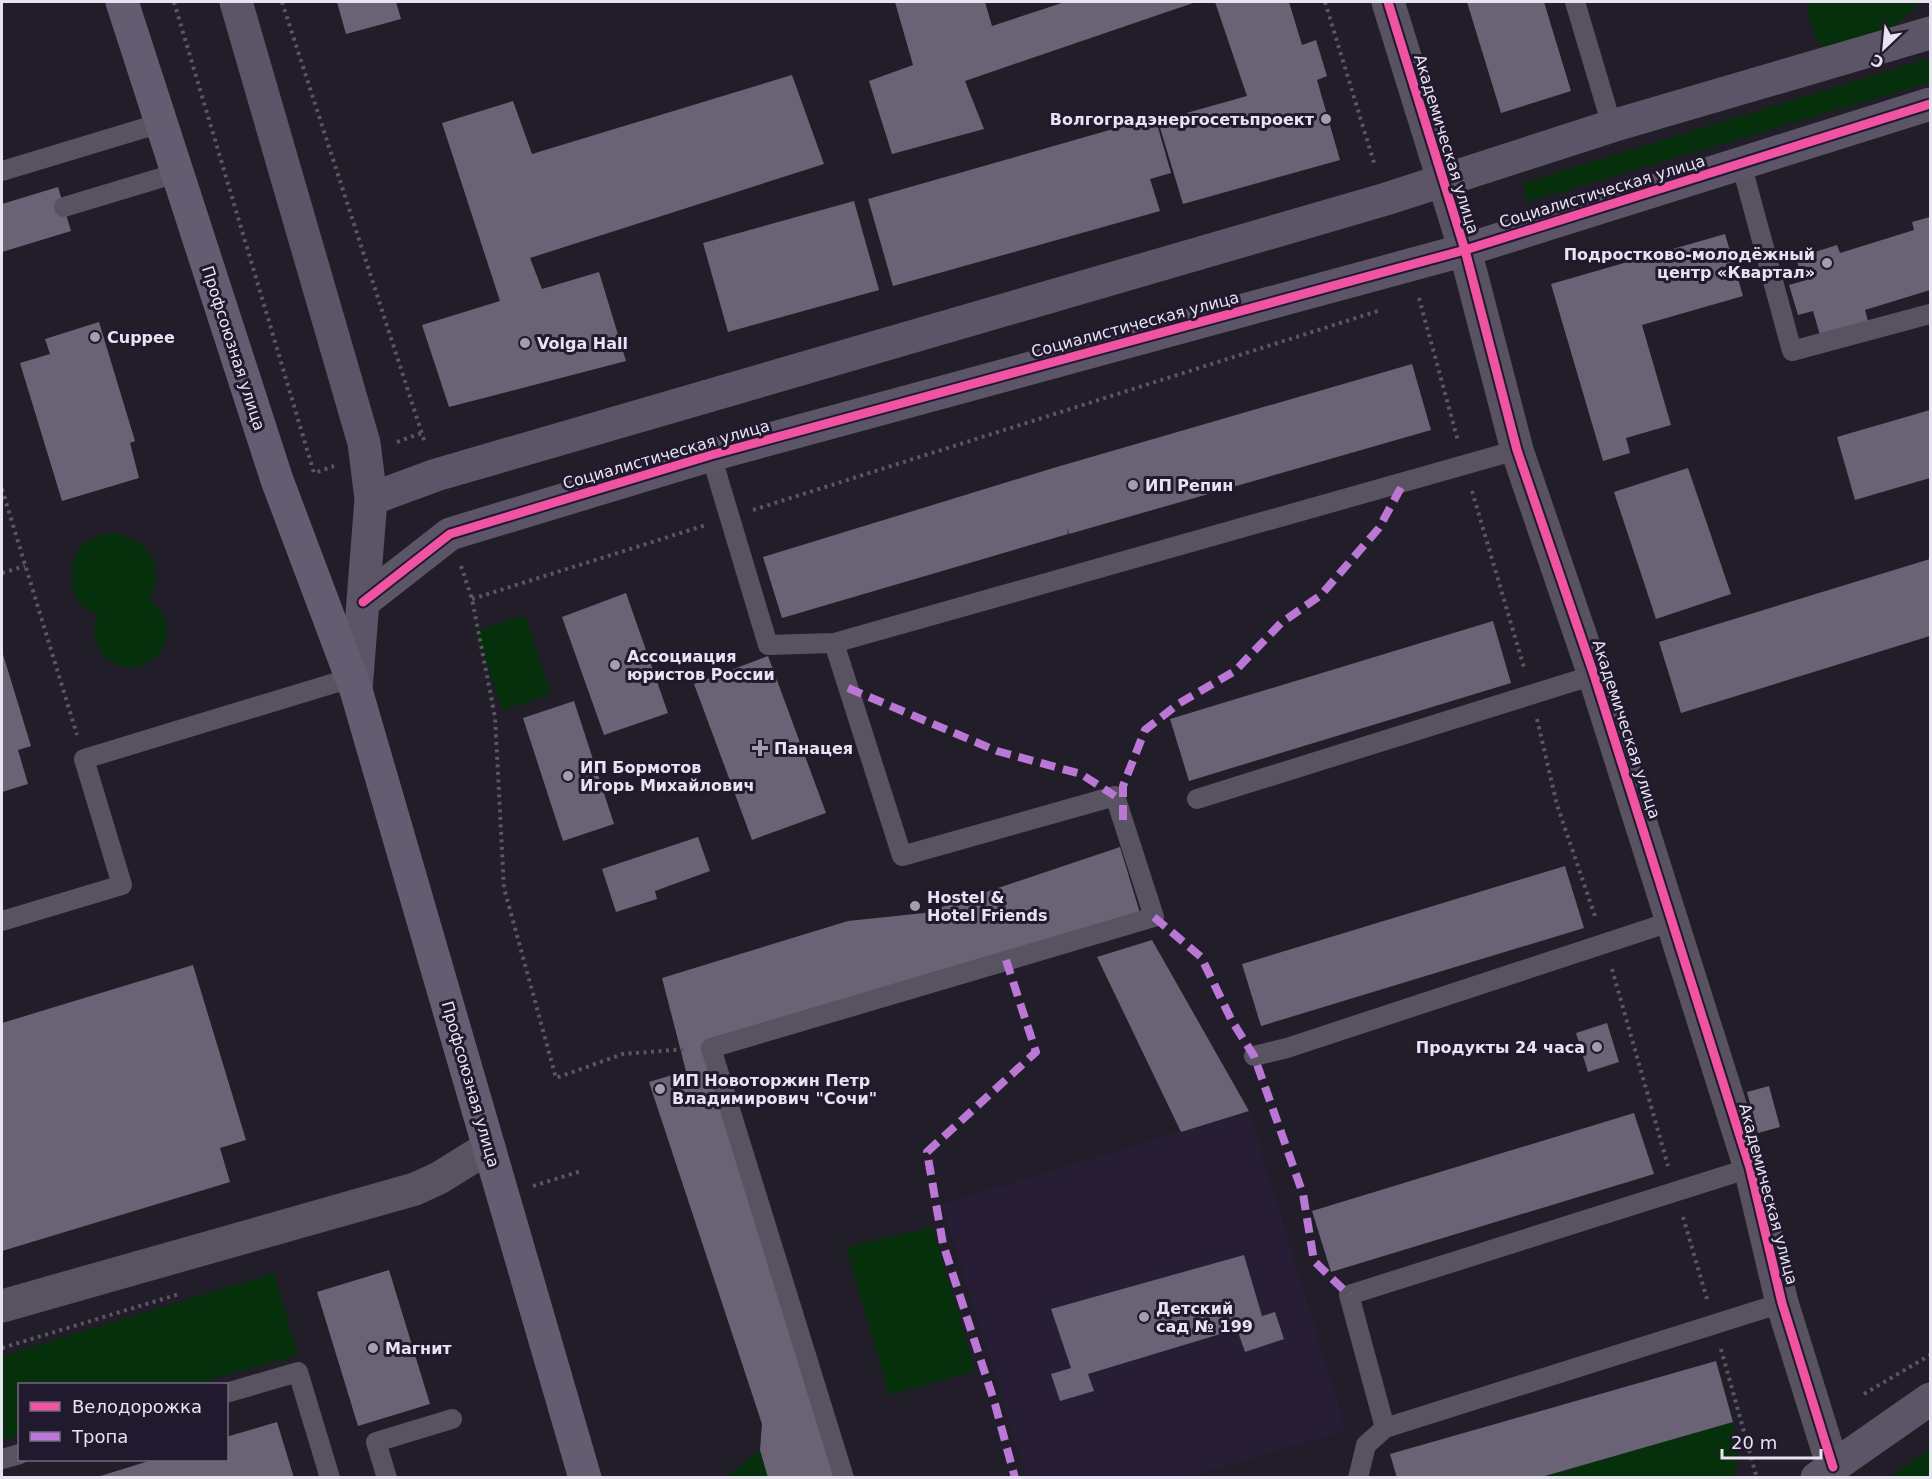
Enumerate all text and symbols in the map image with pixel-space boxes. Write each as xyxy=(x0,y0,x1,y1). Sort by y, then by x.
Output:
north arrow xyxy=(1854,18,1914,78)
text: С xyxy=(1868,50,1887,72)
street label: Академическая улица xyxy=(1410,52,1483,236)
place label: Волгоградэнергосетьпроект xyxy=(1050,110,1315,129)
marker: Волгоградэнергосетьпроект xyxy=(1319,112,1333,126)
street label: Социалистическая улица xyxy=(1497,151,1707,232)
place label: Подростково-молодёжный центр «Квартал» xyxy=(1564,245,1815,282)
marker: Подростково-молодёжный центр «Квартал» xyxy=(1820,256,1834,270)
street label: Профсоюзная улица xyxy=(198,263,269,433)
street label: Социалистическая улица xyxy=(1029,288,1241,361)
place label: Cuppee xyxy=(107,328,175,347)
marker: Cuppee xyxy=(88,330,102,344)
place label: Volga Hall xyxy=(537,334,628,353)
marker: Volga Hall xyxy=(518,336,532,350)
street label: Социалистическая улица xyxy=(561,416,772,493)
place label: ИП Репин xyxy=(1145,476,1233,495)
marker: ИП Репин xyxy=(1126,478,1140,492)
street label: Академическая улица xyxy=(1589,637,1664,821)
place label: Ассоциация юристов России xyxy=(627,647,775,684)
marker: Ассоциация юристов России xyxy=(608,658,622,672)
marker: Панацея xyxy=(751,739,769,757)
place label: Панацея xyxy=(774,739,853,758)
place label: ИП Бормотов Игорь Михайлович xyxy=(580,758,754,795)
marker: ИП Бормотов Игорь Михайлович xyxy=(561,769,575,783)
place label: Hostel & Hotel Friends xyxy=(927,888,1047,925)
marker: Hostel & Hotel Friends xyxy=(908,899,922,913)
street label: Профсоюзная улица xyxy=(438,999,503,1169)
place label: Продукты 24 часа xyxy=(1416,1038,1585,1057)
marker: Продукты 24 часа xyxy=(1590,1040,1604,1054)
place label: ИП Новоторжин Петр Владимирович "Сочи" xyxy=(672,1071,877,1108)
marker: ИП Новоторжин Петр Владимирович "Сочи" xyxy=(653,1082,667,1096)
street label: Академическая улица xyxy=(1735,1101,1802,1287)
place label: Детский сад № 199 xyxy=(1156,1299,1253,1336)
marker: Детский сад № 199 xyxy=(1137,1310,1151,1324)
place label: Магнит xyxy=(385,1339,452,1358)
marker: Магнит xyxy=(366,1341,380,1355)
legend xyxy=(18,1383,228,1461)
text: Велодорожка xyxy=(72,1396,202,1417)
scale bar xyxy=(1722,1422,1821,1460)
text: Тропа xyxy=(71,1426,128,1447)
text: 20 m xyxy=(1731,1432,1777,1453)

